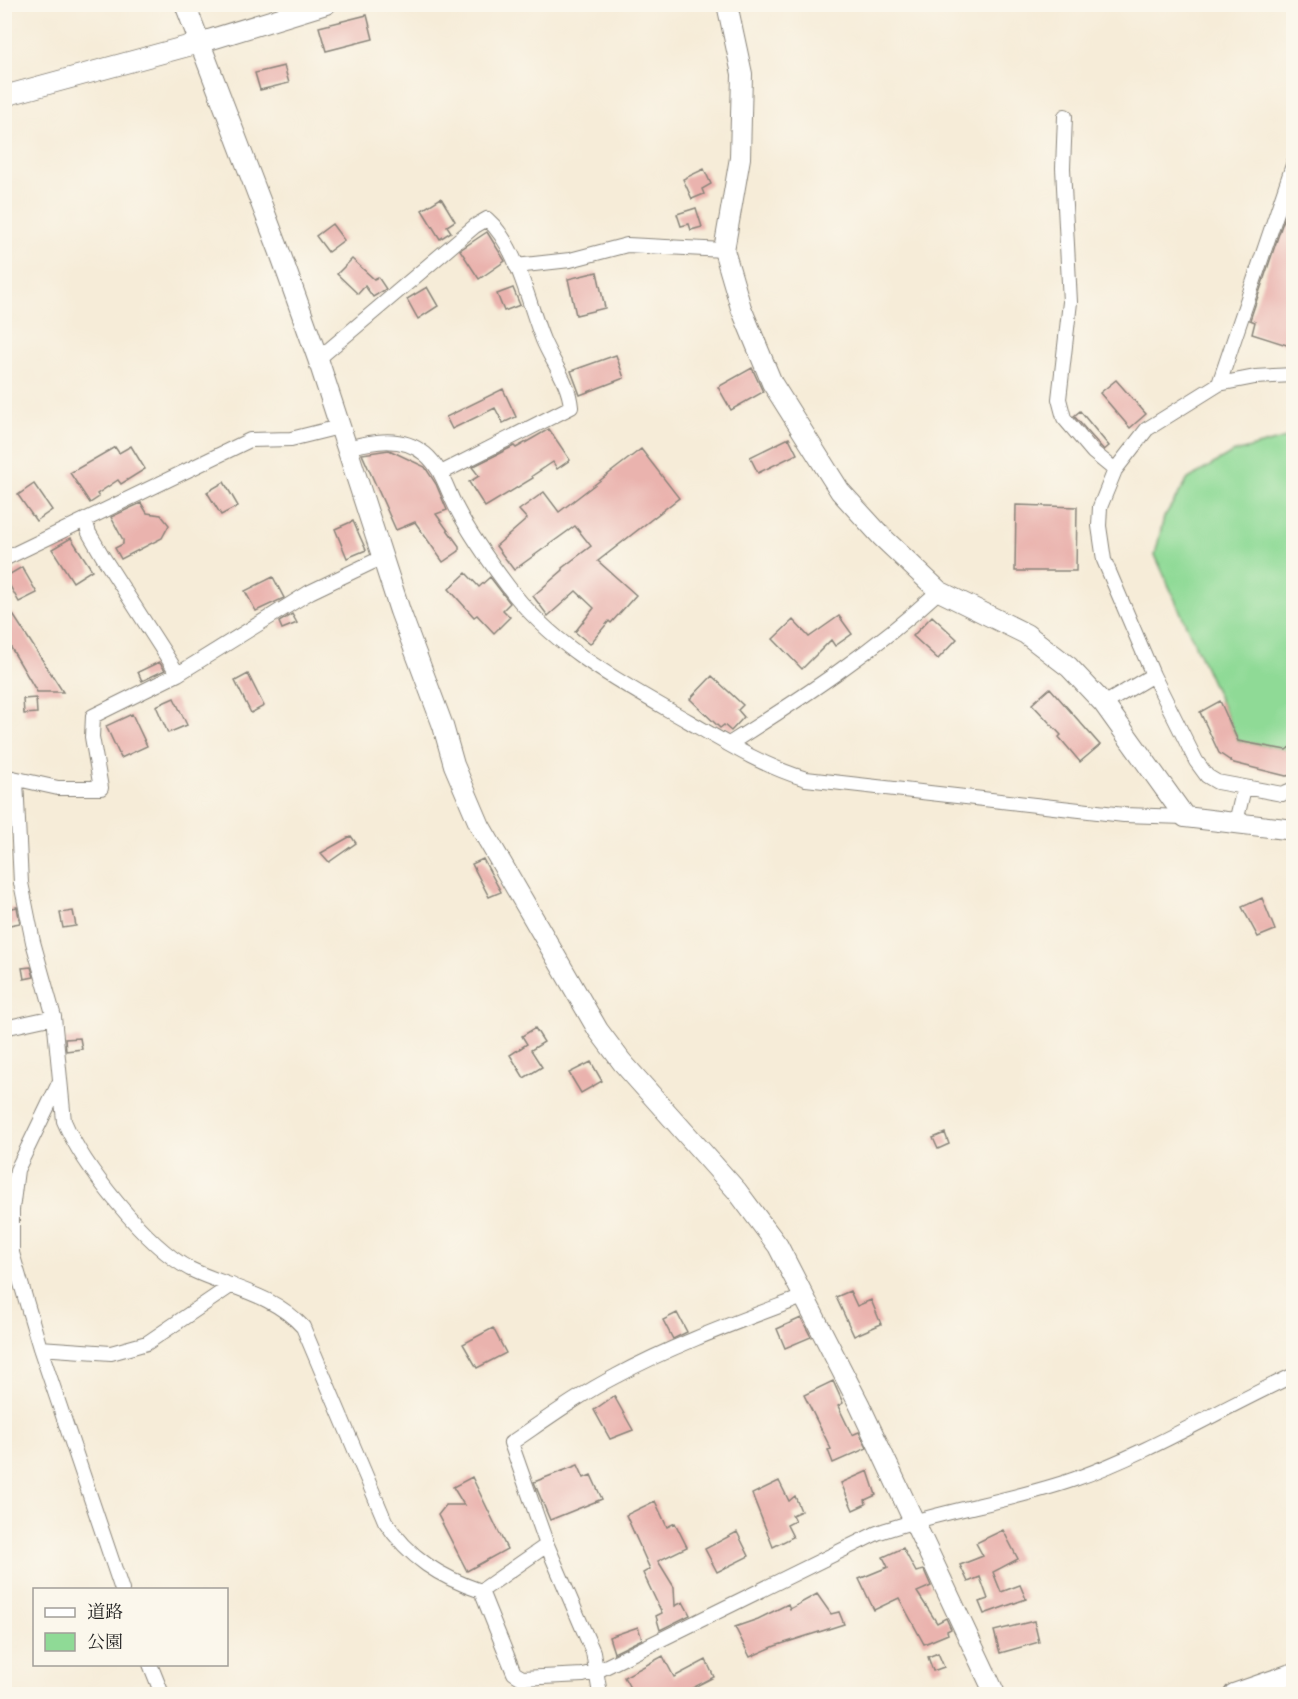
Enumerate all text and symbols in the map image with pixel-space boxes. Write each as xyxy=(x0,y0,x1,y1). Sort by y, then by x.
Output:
legend xyxy=(33,1588,228,1666)
text: 道路 xyxy=(87,1600,123,1625)
text: 公園 xyxy=(87,1630,123,1655)

